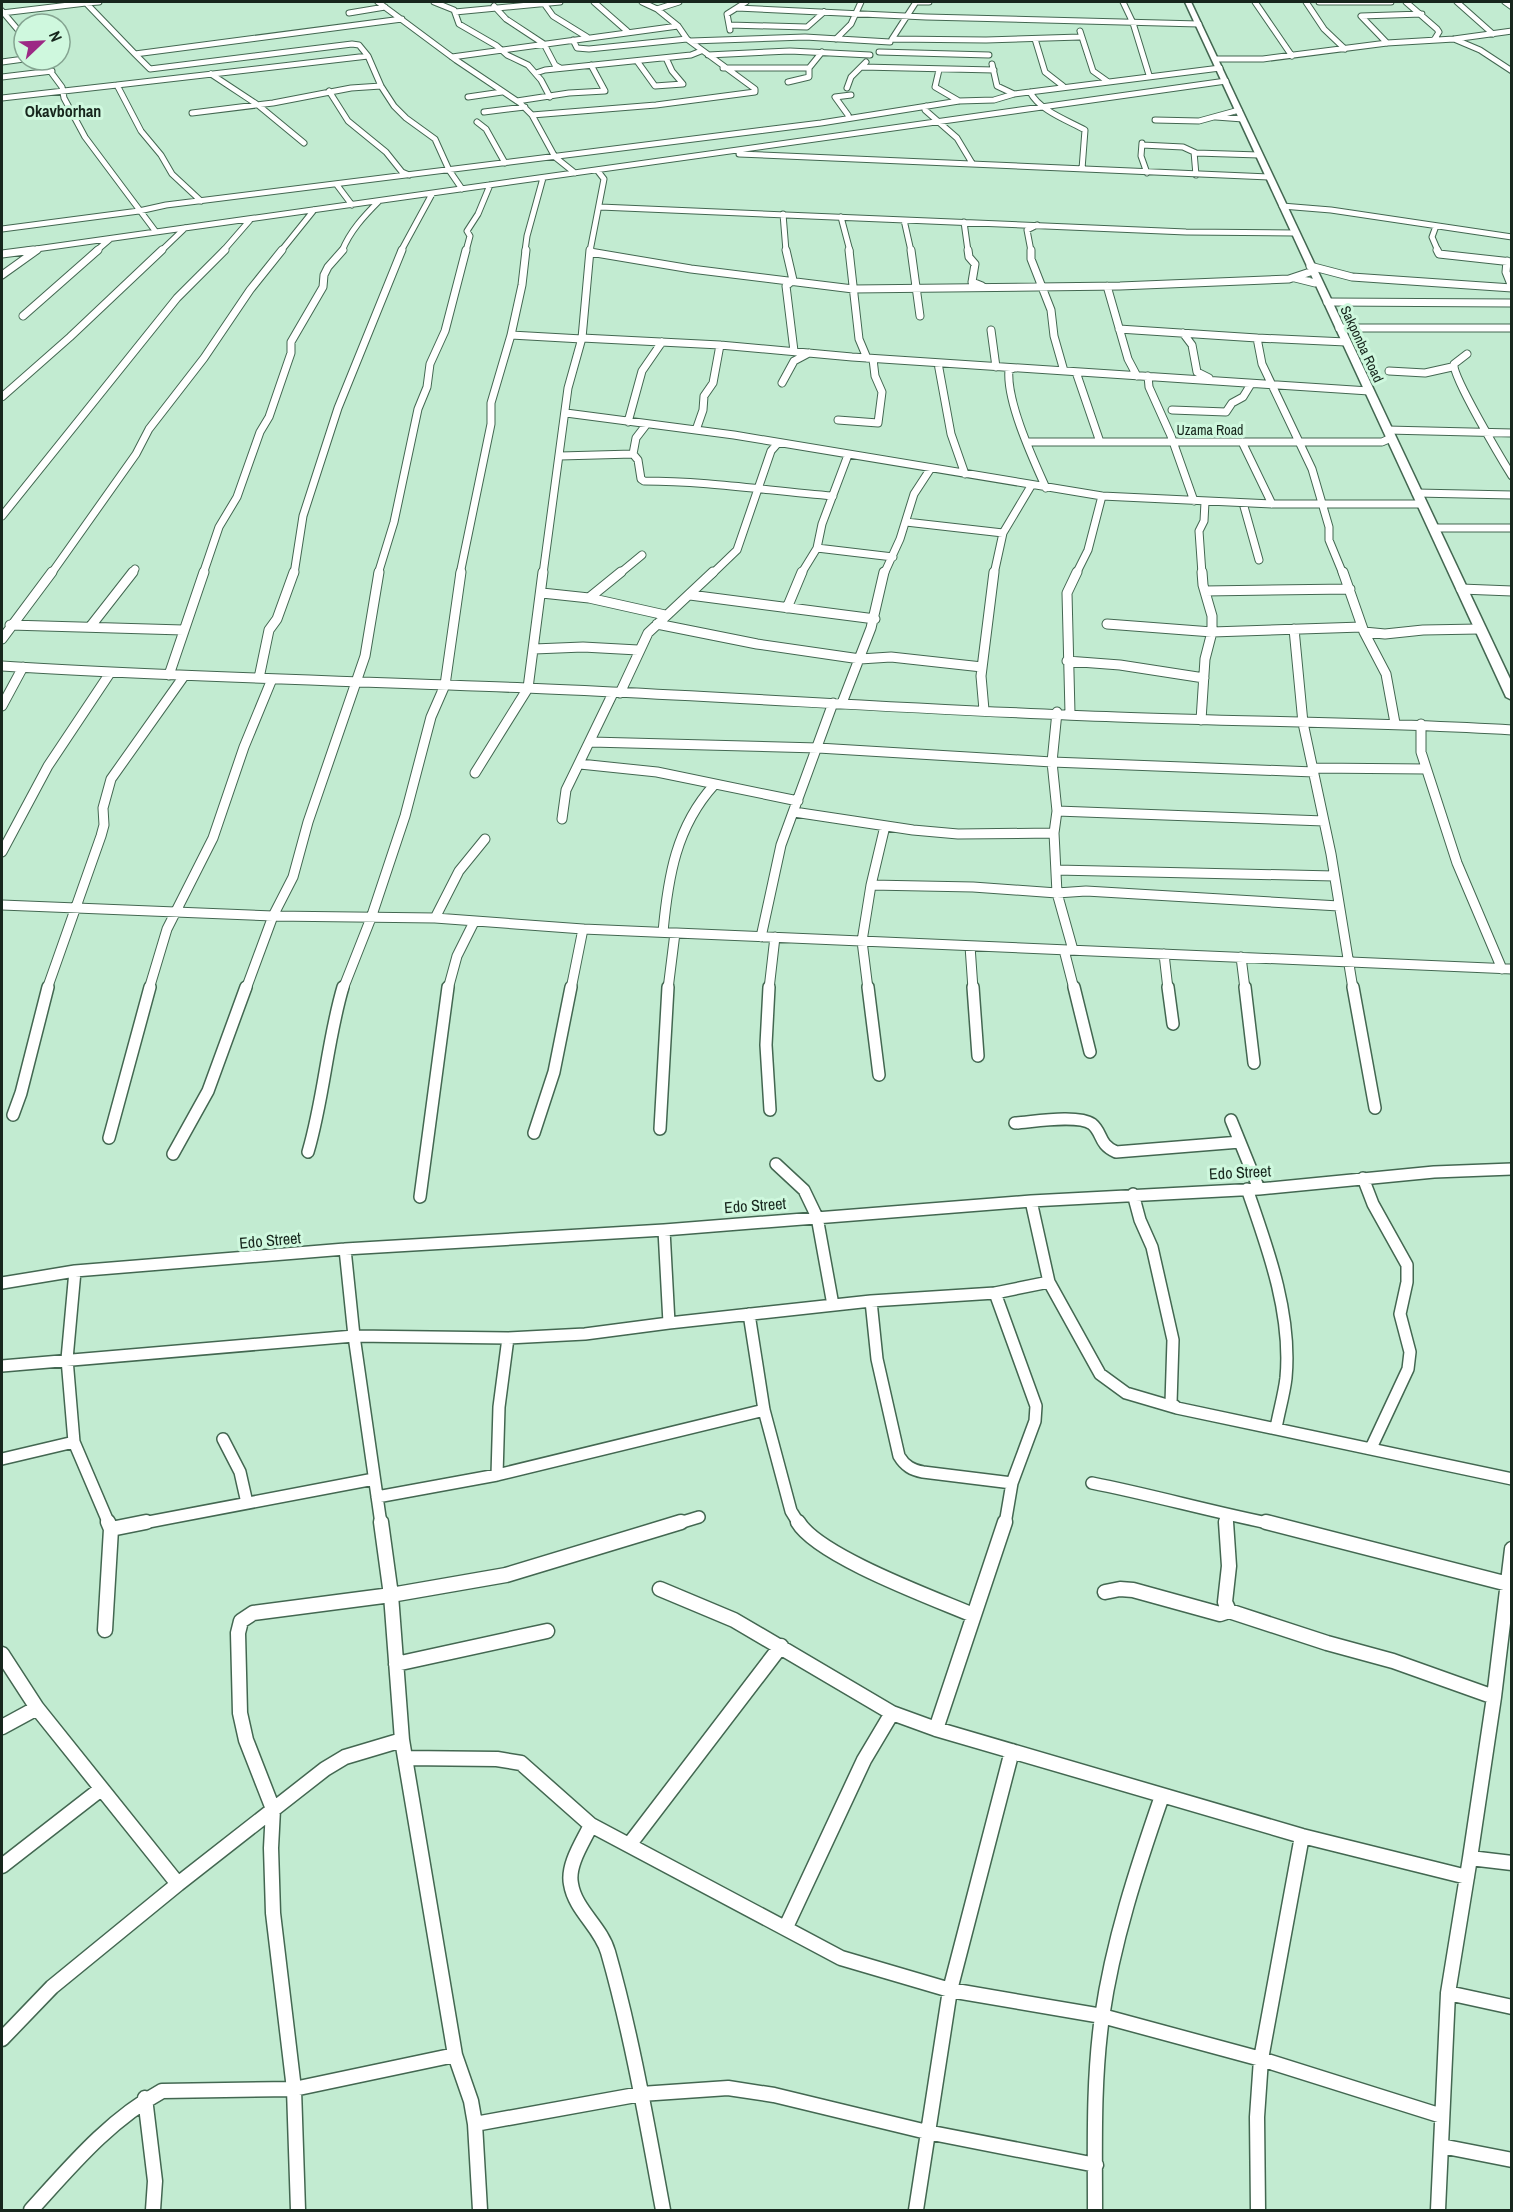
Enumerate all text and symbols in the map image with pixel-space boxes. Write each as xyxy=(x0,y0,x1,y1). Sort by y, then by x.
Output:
north arrow xyxy=(12,12,72,72)
text: N xyxy=(44,27,68,45)
district label: Okavborhan xyxy=(25,100,101,122)
street label: Sakponba Road xyxy=(1336,303,1388,385)
street label: Uzama Road xyxy=(1177,421,1244,439)
street label: Edo Street xyxy=(1208,1159,1272,1185)
street label: Edo Street xyxy=(723,1192,787,1218)
street label: Edo Street xyxy=(238,1226,302,1254)

